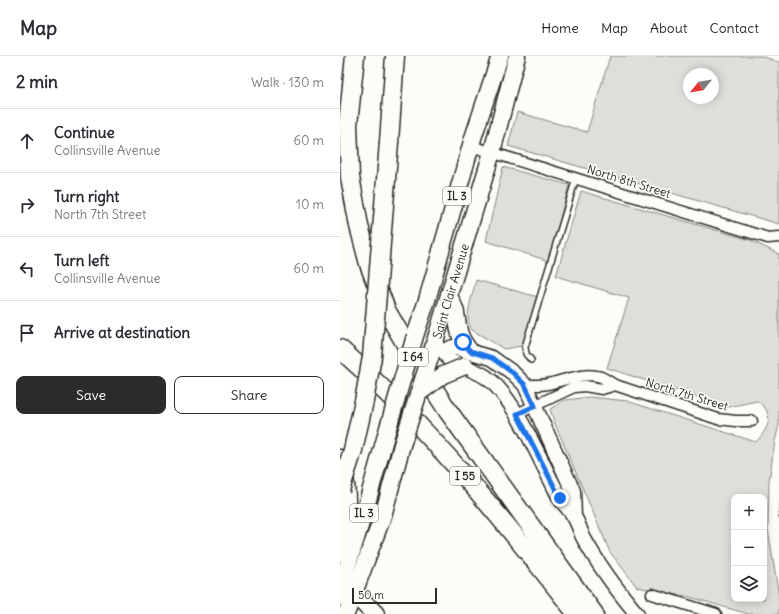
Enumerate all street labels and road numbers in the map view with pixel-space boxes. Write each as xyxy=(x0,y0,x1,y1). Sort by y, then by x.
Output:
street label: North 8th Street xyxy=(585,161,673,201)
road number: IL 3 xyxy=(443,187,471,205)
street label: Saint Clair Avenue xyxy=(429,242,472,340)
road number: I 64 xyxy=(398,348,428,366)
street label: North 7th Street xyxy=(644,374,730,414)
road number: I 55 xyxy=(450,467,480,485)
road number: IL 3 xyxy=(350,504,378,522)

